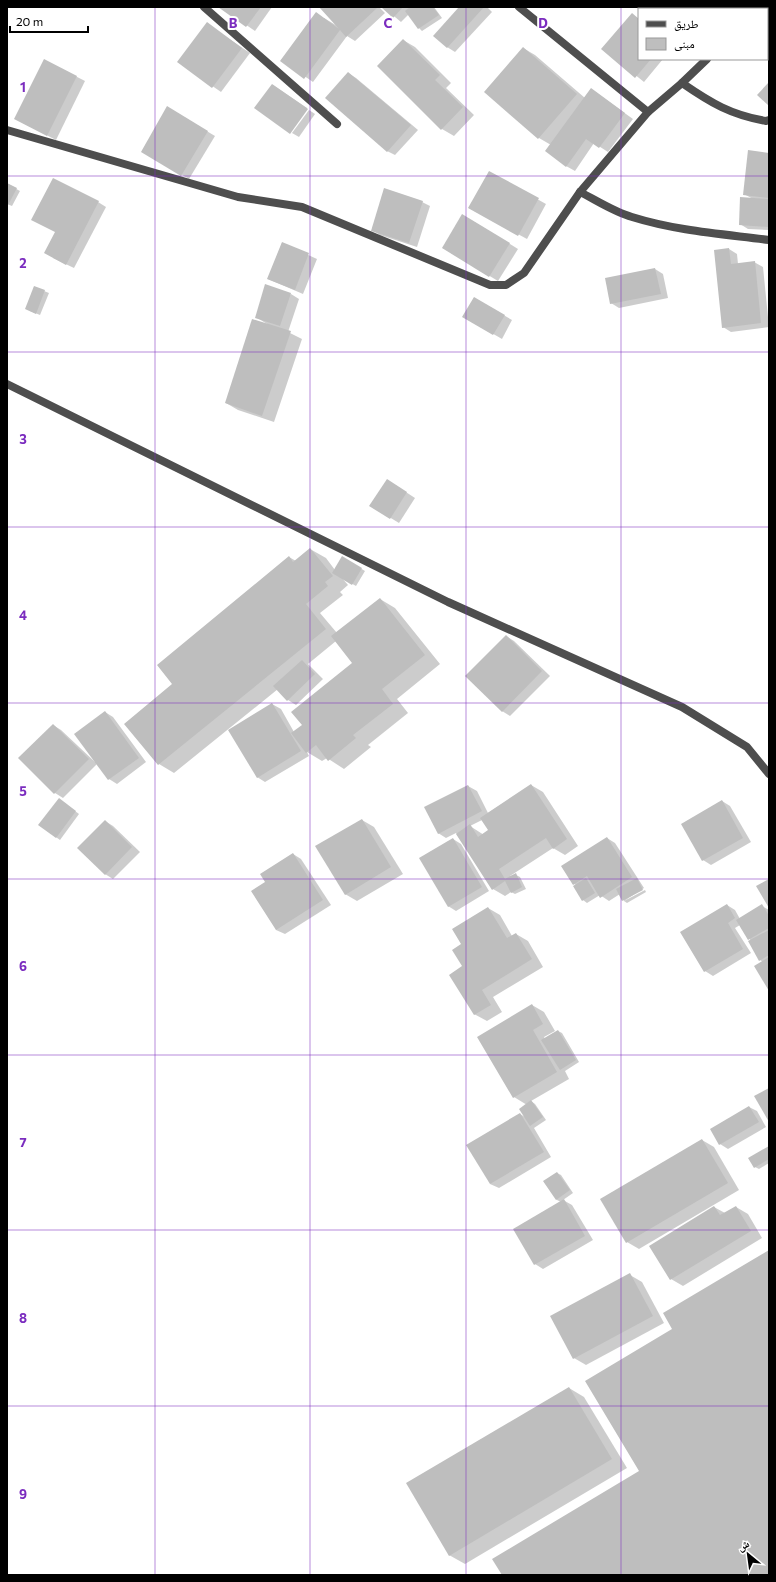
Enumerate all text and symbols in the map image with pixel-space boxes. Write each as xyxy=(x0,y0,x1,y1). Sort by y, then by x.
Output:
scale bar xyxy=(10,8,88,34)
legend xyxy=(638,8,768,60)
text: 20 m xyxy=(16,14,43,28)
text: B xyxy=(229,15,238,31)
text: C xyxy=(384,15,393,31)
text: D xyxy=(538,15,548,31)
text: طريق xyxy=(674,16,699,31)
text: مبنى xyxy=(674,36,695,51)
text: 1 xyxy=(20,79,26,95)
text: 2 xyxy=(19,255,27,271)
text: 3 xyxy=(19,431,27,447)
text: 4 xyxy=(19,607,27,623)
text: 5 xyxy=(19,783,27,799)
text: 6 xyxy=(19,958,27,974)
text: 7 xyxy=(19,1134,27,1150)
text: 8 xyxy=(19,1310,27,1326)
text: 9 xyxy=(19,1486,27,1502)
north arrow xyxy=(728,1534,768,1574)
text: ش xyxy=(735,1536,752,1555)

